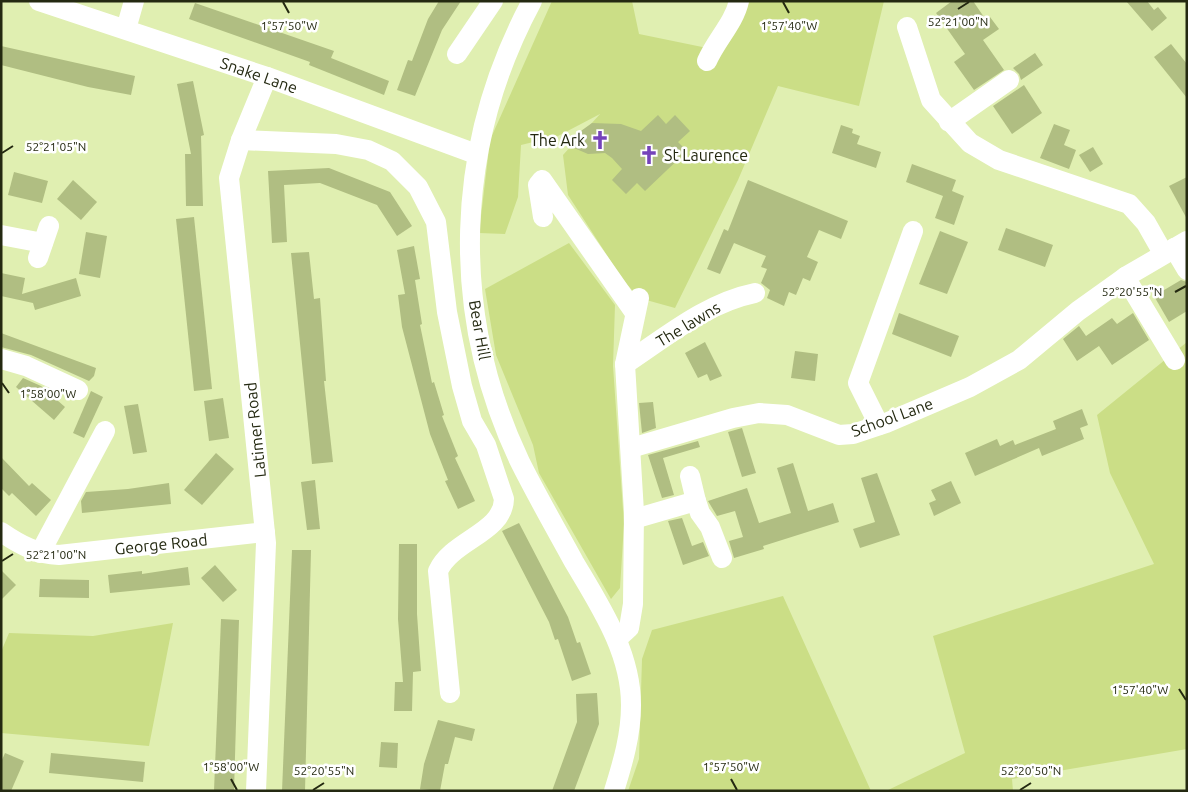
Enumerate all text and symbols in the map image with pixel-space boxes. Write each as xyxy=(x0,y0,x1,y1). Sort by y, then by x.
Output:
text: 52°21'00"N xyxy=(928,15,988,28)
text: 1°57'50"W xyxy=(261,19,317,32)
text: 1°57'40"W xyxy=(761,19,817,32)
street label: Snake Lane xyxy=(218,53,300,97)
church icon: The Ark xyxy=(589,129,611,151)
place label: The Ark xyxy=(530,131,585,149)
text: 52°21'05"N xyxy=(26,140,86,153)
church icon: St Laurence xyxy=(638,144,660,166)
place label: St Laurence xyxy=(664,146,748,164)
text: 52°20'55"N xyxy=(1102,285,1162,298)
street label: The lawns xyxy=(653,298,723,350)
street label: Bear Hill xyxy=(466,299,494,361)
street label: Latimer Road xyxy=(241,381,269,479)
text: 1°58'00"W xyxy=(20,387,76,400)
street label: School Lane xyxy=(849,394,935,440)
street label: George Road xyxy=(114,530,208,558)
text: 52°21'00"N xyxy=(26,548,86,561)
text: 1°57'40"W xyxy=(1112,683,1168,696)
text: 1°58'00"W xyxy=(203,760,259,773)
text: 1°57'50"W xyxy=(703,760,759,773)
text: 52°20'55"N xyxy=(294,764,354,777)
text: 52°20'50"N xyxy=(1001,764,1061,777)

